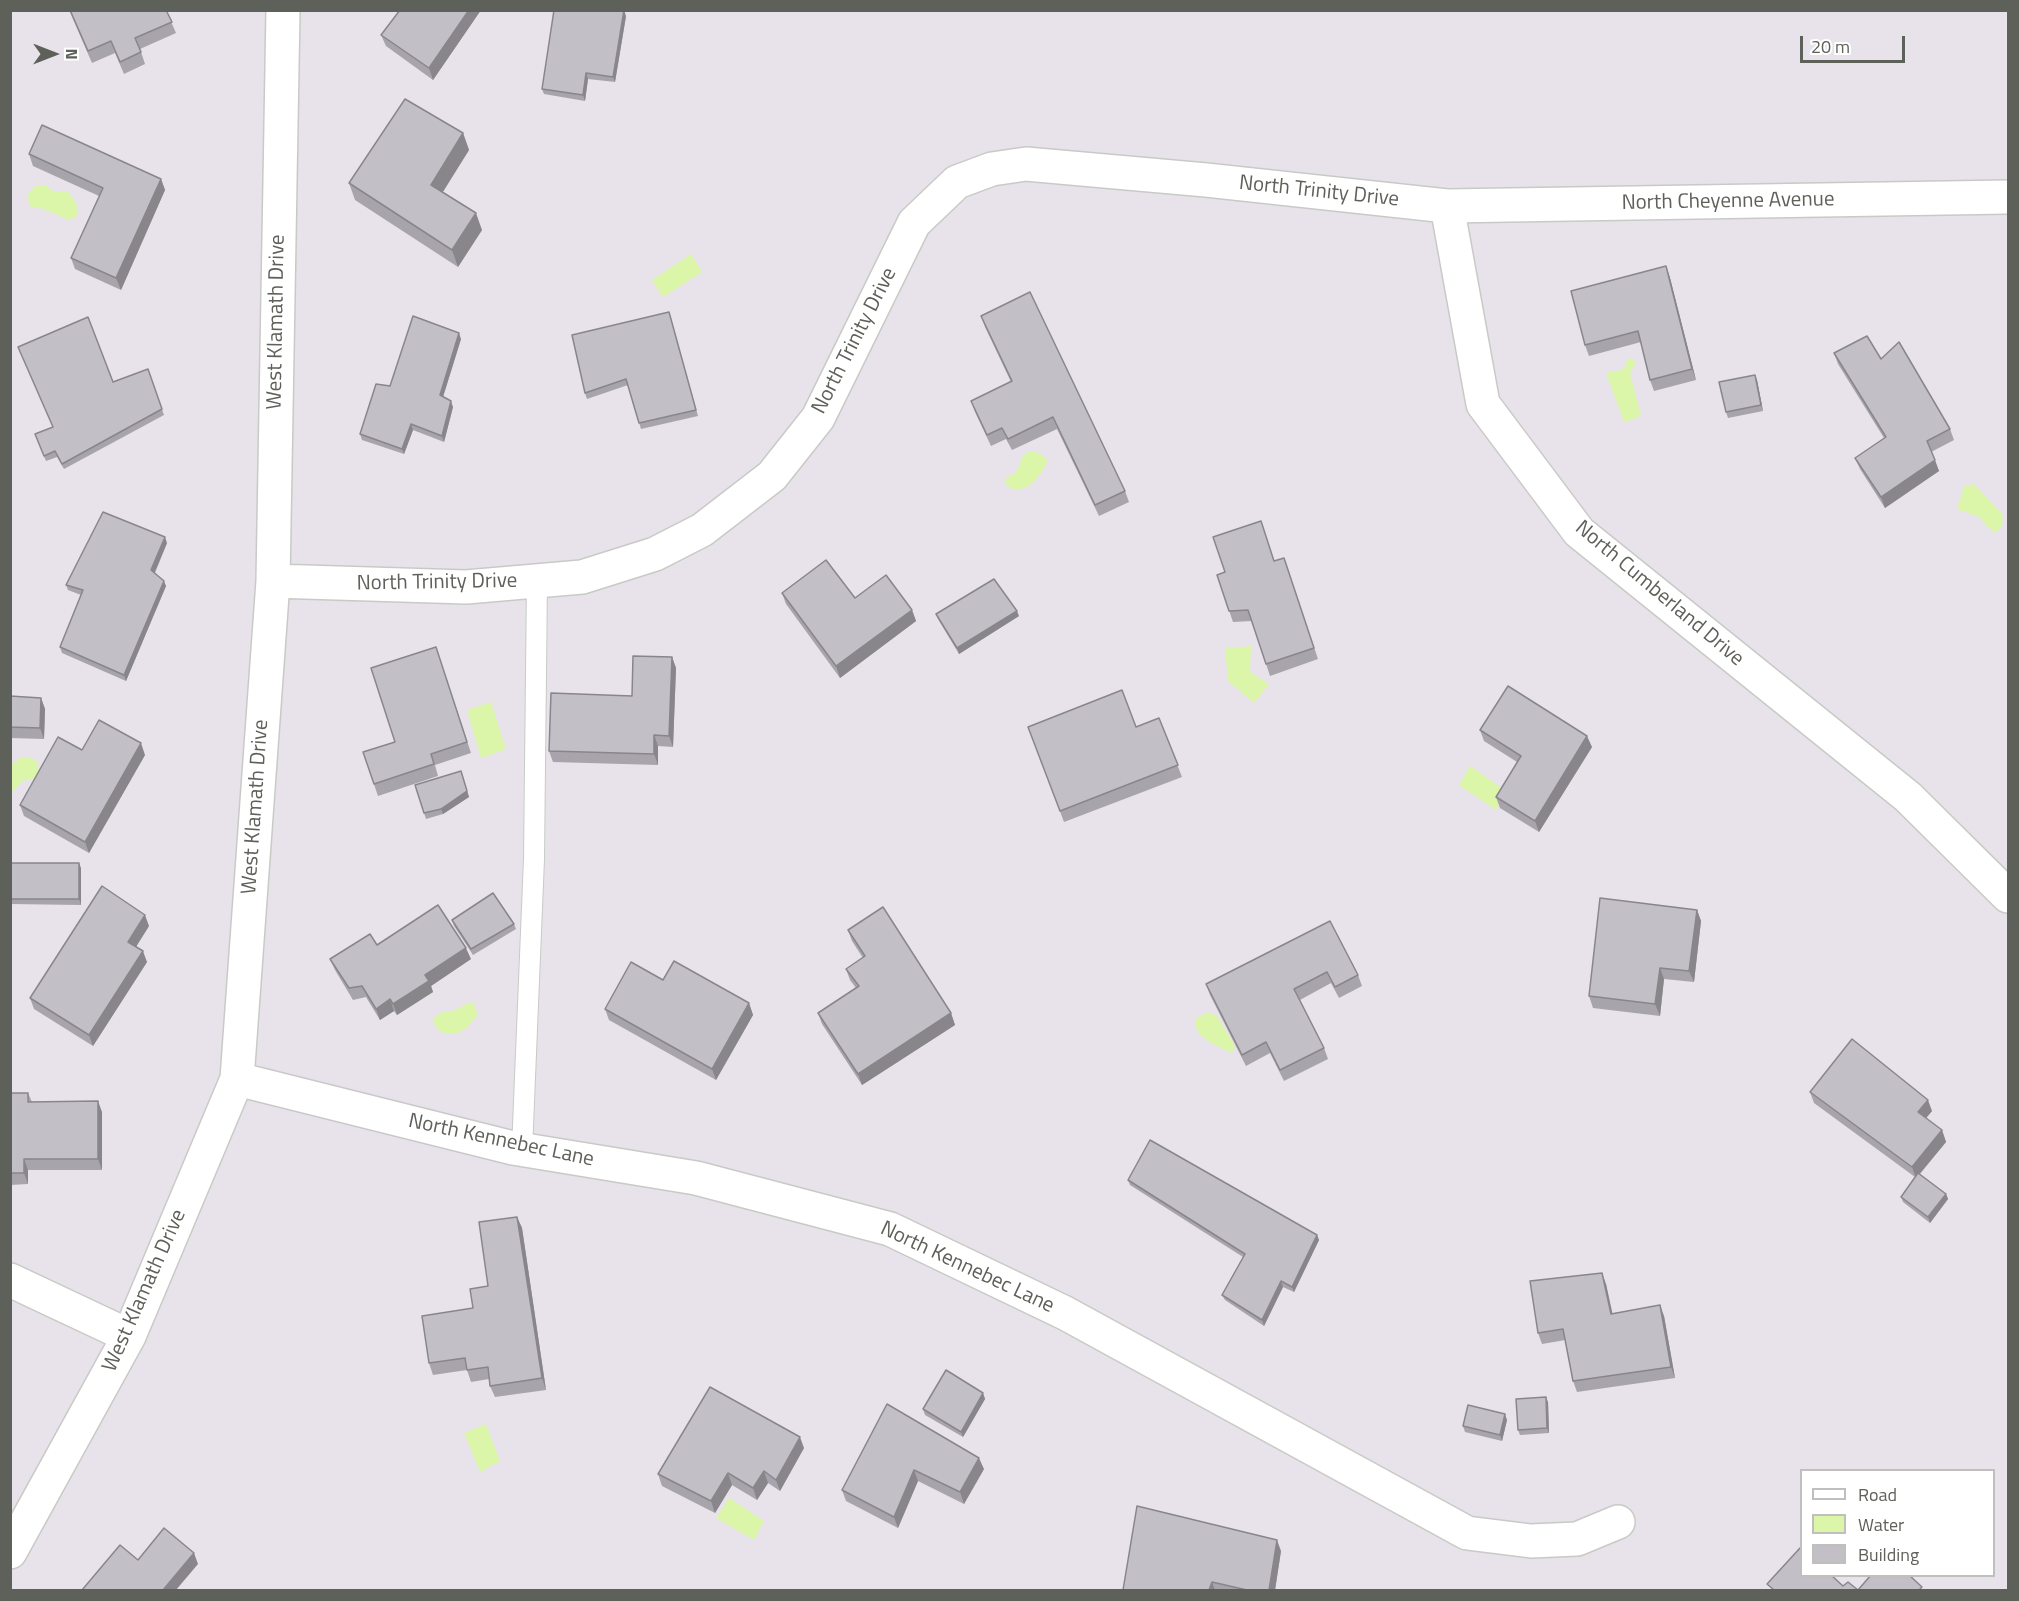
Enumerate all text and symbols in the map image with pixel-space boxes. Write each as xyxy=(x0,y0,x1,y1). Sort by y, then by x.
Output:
north arrow xyxy=(24,24,84,84)
scale bar xyxy=(1803,24,1908,62)
text: 20 m xyxy=(1811,33,1850,60)
text: N xyxy=(60,48,84,60)
street label: North Trinity Drive xyxy=(1238,171,1400,213)
street label: North Cheyenne Avenue xyxy=(1621,188,1835,216)
street label: West Klamath Drive xyxy=(263,234,291,410)
street label: North Trinity Drive xyxy=(807,264,903,418)
street label: North Cumberland Drive xyxy=(1569,516,1749,672)
street label: North Trinity Drive xyxy=(356,569,518,597)
street label: West Klamath Drive xyxy=(237,719,275,895)
street label: North Kennebec Lane xyxy=(406,1109,596,1173)
street label: West Klamath Drive xyxy=(98,1206,192,1376)
street label: North Kennebec Lane xyxy=(876,1217,1058,1319)
legend xyxy=(1800,1469,1995,1577)
text: Road xyxy=(1858,1481,1897,1508)
text: Water xyxy=(1858,1511,1904,1538)
text: Building xyxy=(1858,1541,1919,1568)

